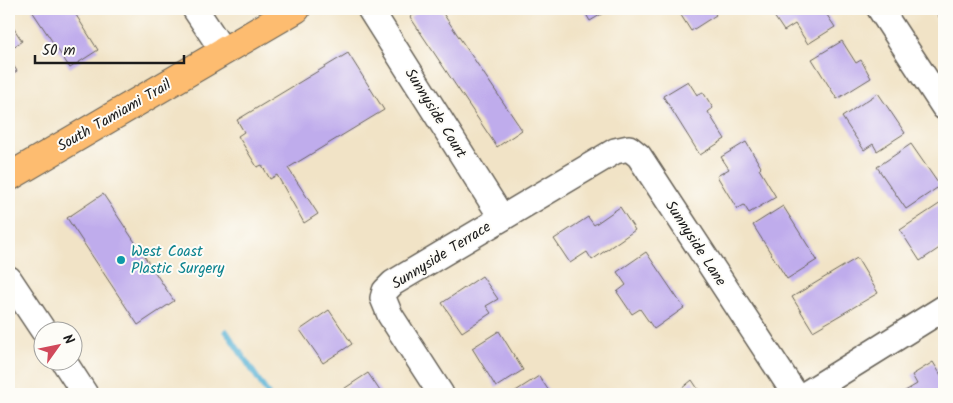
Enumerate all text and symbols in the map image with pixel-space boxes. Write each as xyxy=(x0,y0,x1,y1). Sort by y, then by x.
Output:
scale bar xyxy=(35,32,184,64)
text: 50 m xyxy=(42,39,76,63)
street label: Sunnyside Court xyxy=(398,64,473,163)
street label: South Tamiami Trail xyxy=(53,73,176,158)
street label: Sunnyside Lane xyxy=(658,196,732,292)
street label: Sunnyside Terrace xyxy=(387,215,496,296)
place label: West Coast Plastic Surgery xyxy=(131,240,225,281)
marker: West Coast Plastic Surgery xyxy=(115,254,127,266)
north arrow xyxy=(32,320,82,370)
text: N xyxy=(56,330,80,349)

